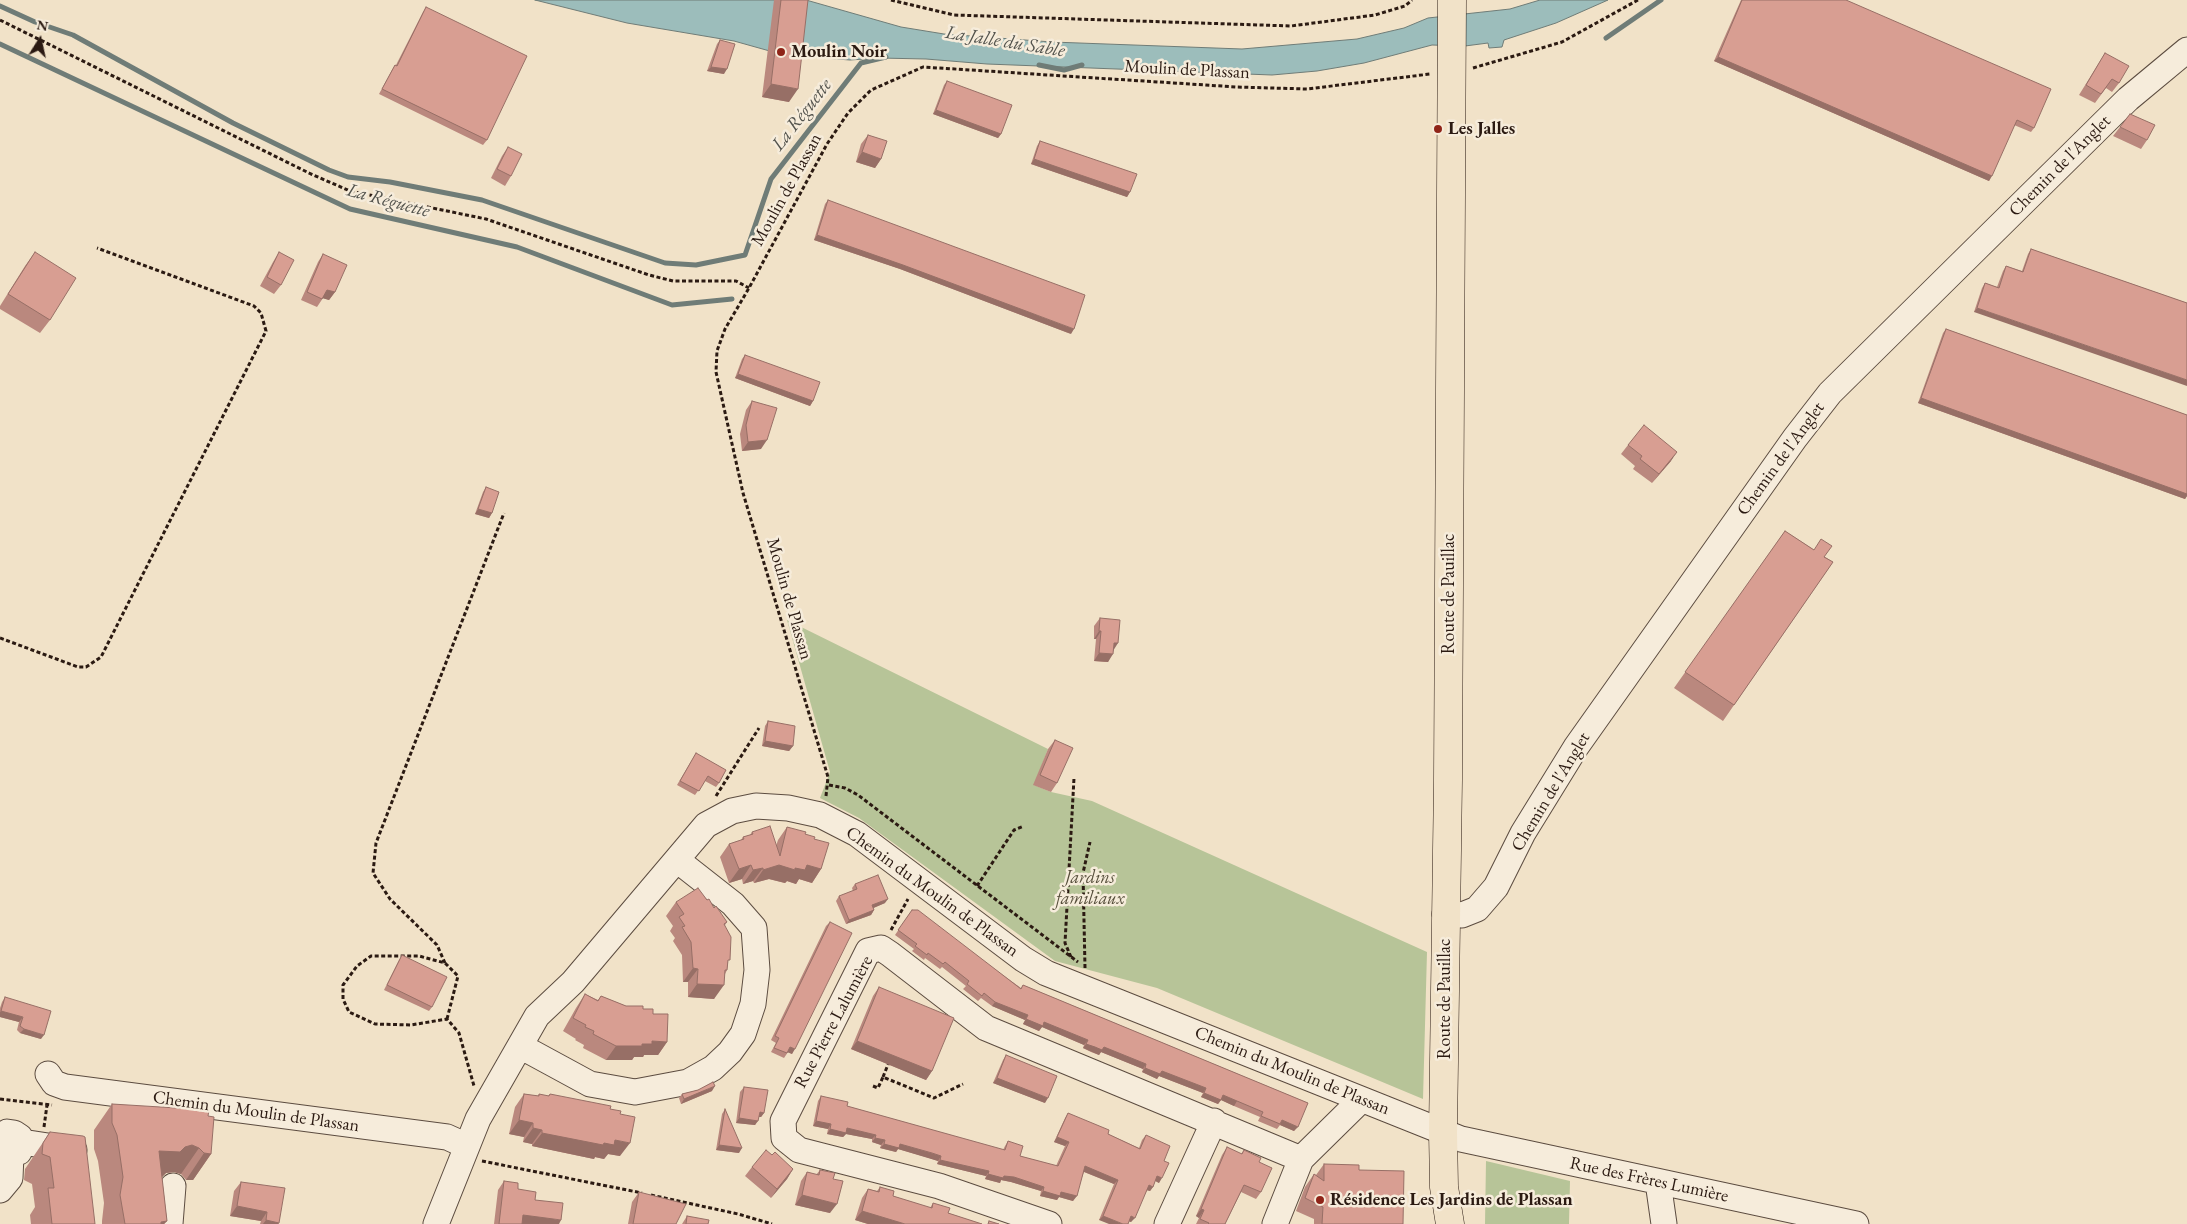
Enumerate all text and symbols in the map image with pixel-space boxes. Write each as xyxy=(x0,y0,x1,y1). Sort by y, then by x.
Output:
north arrow xyxy=(15,15,65,65)
text: N xyxy=(35,15,50,35)
water label: La Jalle du Sable xyxy=(944,21,1066,63)
place label: Moulin Noir xyxy=(791,41,887,63)
marker: Moulin Noir xyxy=(775,46,787,58)
street label: Moulin de Plassan xyxy=(1124,56,1250,84)
water label: La Réguette xyxy=(767,75,837,155)
street label: Chemin de l'Anglet xyxy=(2005,111,2115,221)
place label: Les Jalles xyxy=(1448,118,1515,140)
marker: Les Jalles xyxy=(1432,123,1444,135)
street label: Moulin de Plassan xyxy=(747,130,827,250)
water label: La Réguette xyxy=(344,179,432,223)
street label: Chemin de l'Anglet xyxy=(1733,398,1829,520)
street label: Route de Pauillac xyxy=(1438,534,1460,654)
street label: Moulin de Plassan xyxy=(761,536,817,662)
street label: Chemin de l'Anglet xyxy=(1507,729,1595,855)
street label: Chemin du Moulin de Plassan xyxy=(841,822,1023,962)
park label: Jardins familiaux xyxy=(1056,867,1124,910)
street label: Route de Pauillac xyxy=(1434,939,1456,1059)
street label: Rue Pierre Lalumière xyxy=(790,952,878,1092)
street label: Chemin du Moulin de Plassan xyxy=(1191,1022,1393,1120)
street label: Chemin du Moulin de Plassan xyxy=(151,1087,361,1137)
street label: Rue des Frères Lumière xyxy=(1568,1153,1730,1207)
place label: Résidence Les Jardins de Plassan xyxy=(1330,1189,1573,1211)
marker: Résidence Les Jardins de Plassan xyxy=(1314,1194,1326,1206)

